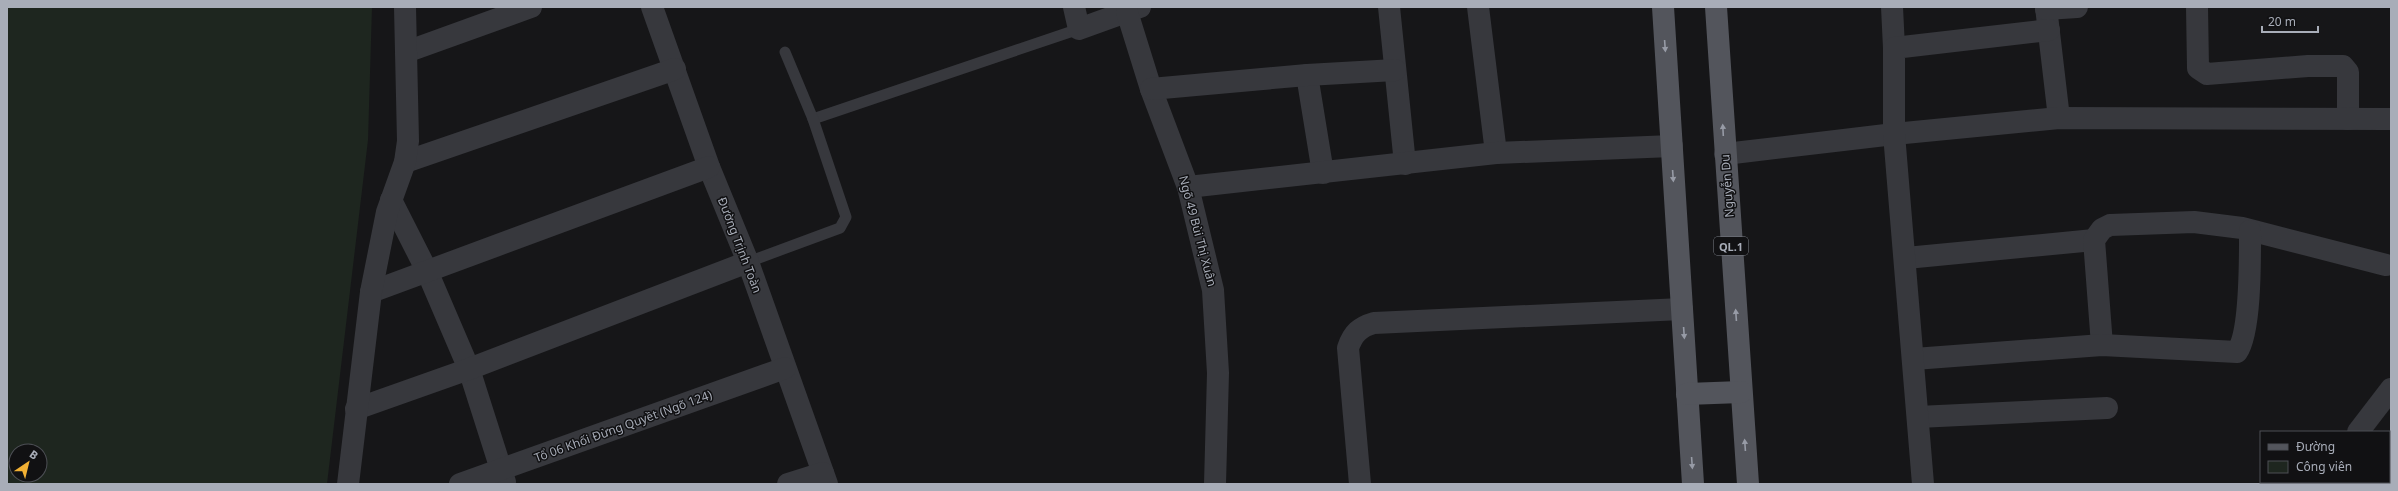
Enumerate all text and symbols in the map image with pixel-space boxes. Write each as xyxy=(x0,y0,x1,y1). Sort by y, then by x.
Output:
scale bar xyxy=(2262,8,2318,34)
text: 20 m xyxy=(2268,13,2296,30)
one-way arrow xyxy=(1662,40,1669,52)
one-way arrow xyxy=(1720,124,1727,136)
street label: Nguyễn Du xyxy=(1716,154,1738,218)
one-way arrow xyxy=(1670,170,1677,182)
street label: Ngõ 49 Bùi Thị Xuân xyxy=(1175,174,1221,288)
street label: Đường Trịnh Toàn xyxy=(714,195,766,295)
road number: QL.1 xyxy=(1714,237,1748,255)
one-way arrow xyxy=(1732,309,1739,321)
one-way arrow xyxy=(1680,327,1687,339)
street label: Tổ 06 Khối Đừng Quyềt (Ngõ 124) xyxy=(532,386,715,466)
legend xyxy=(2260,431,2390,483)
text: Đường xyxy=(2296,438,2335,455)
one-way arrow xyxy=(1741,439,1748,451)
north arrow xyxy=(8,443,48,483)
text: B xyxy=(27,446,41,463)
one-way arrow xyxy=(1688,457,1695,469)
text: Công viên xyxy=(2296,458,2352,475)

